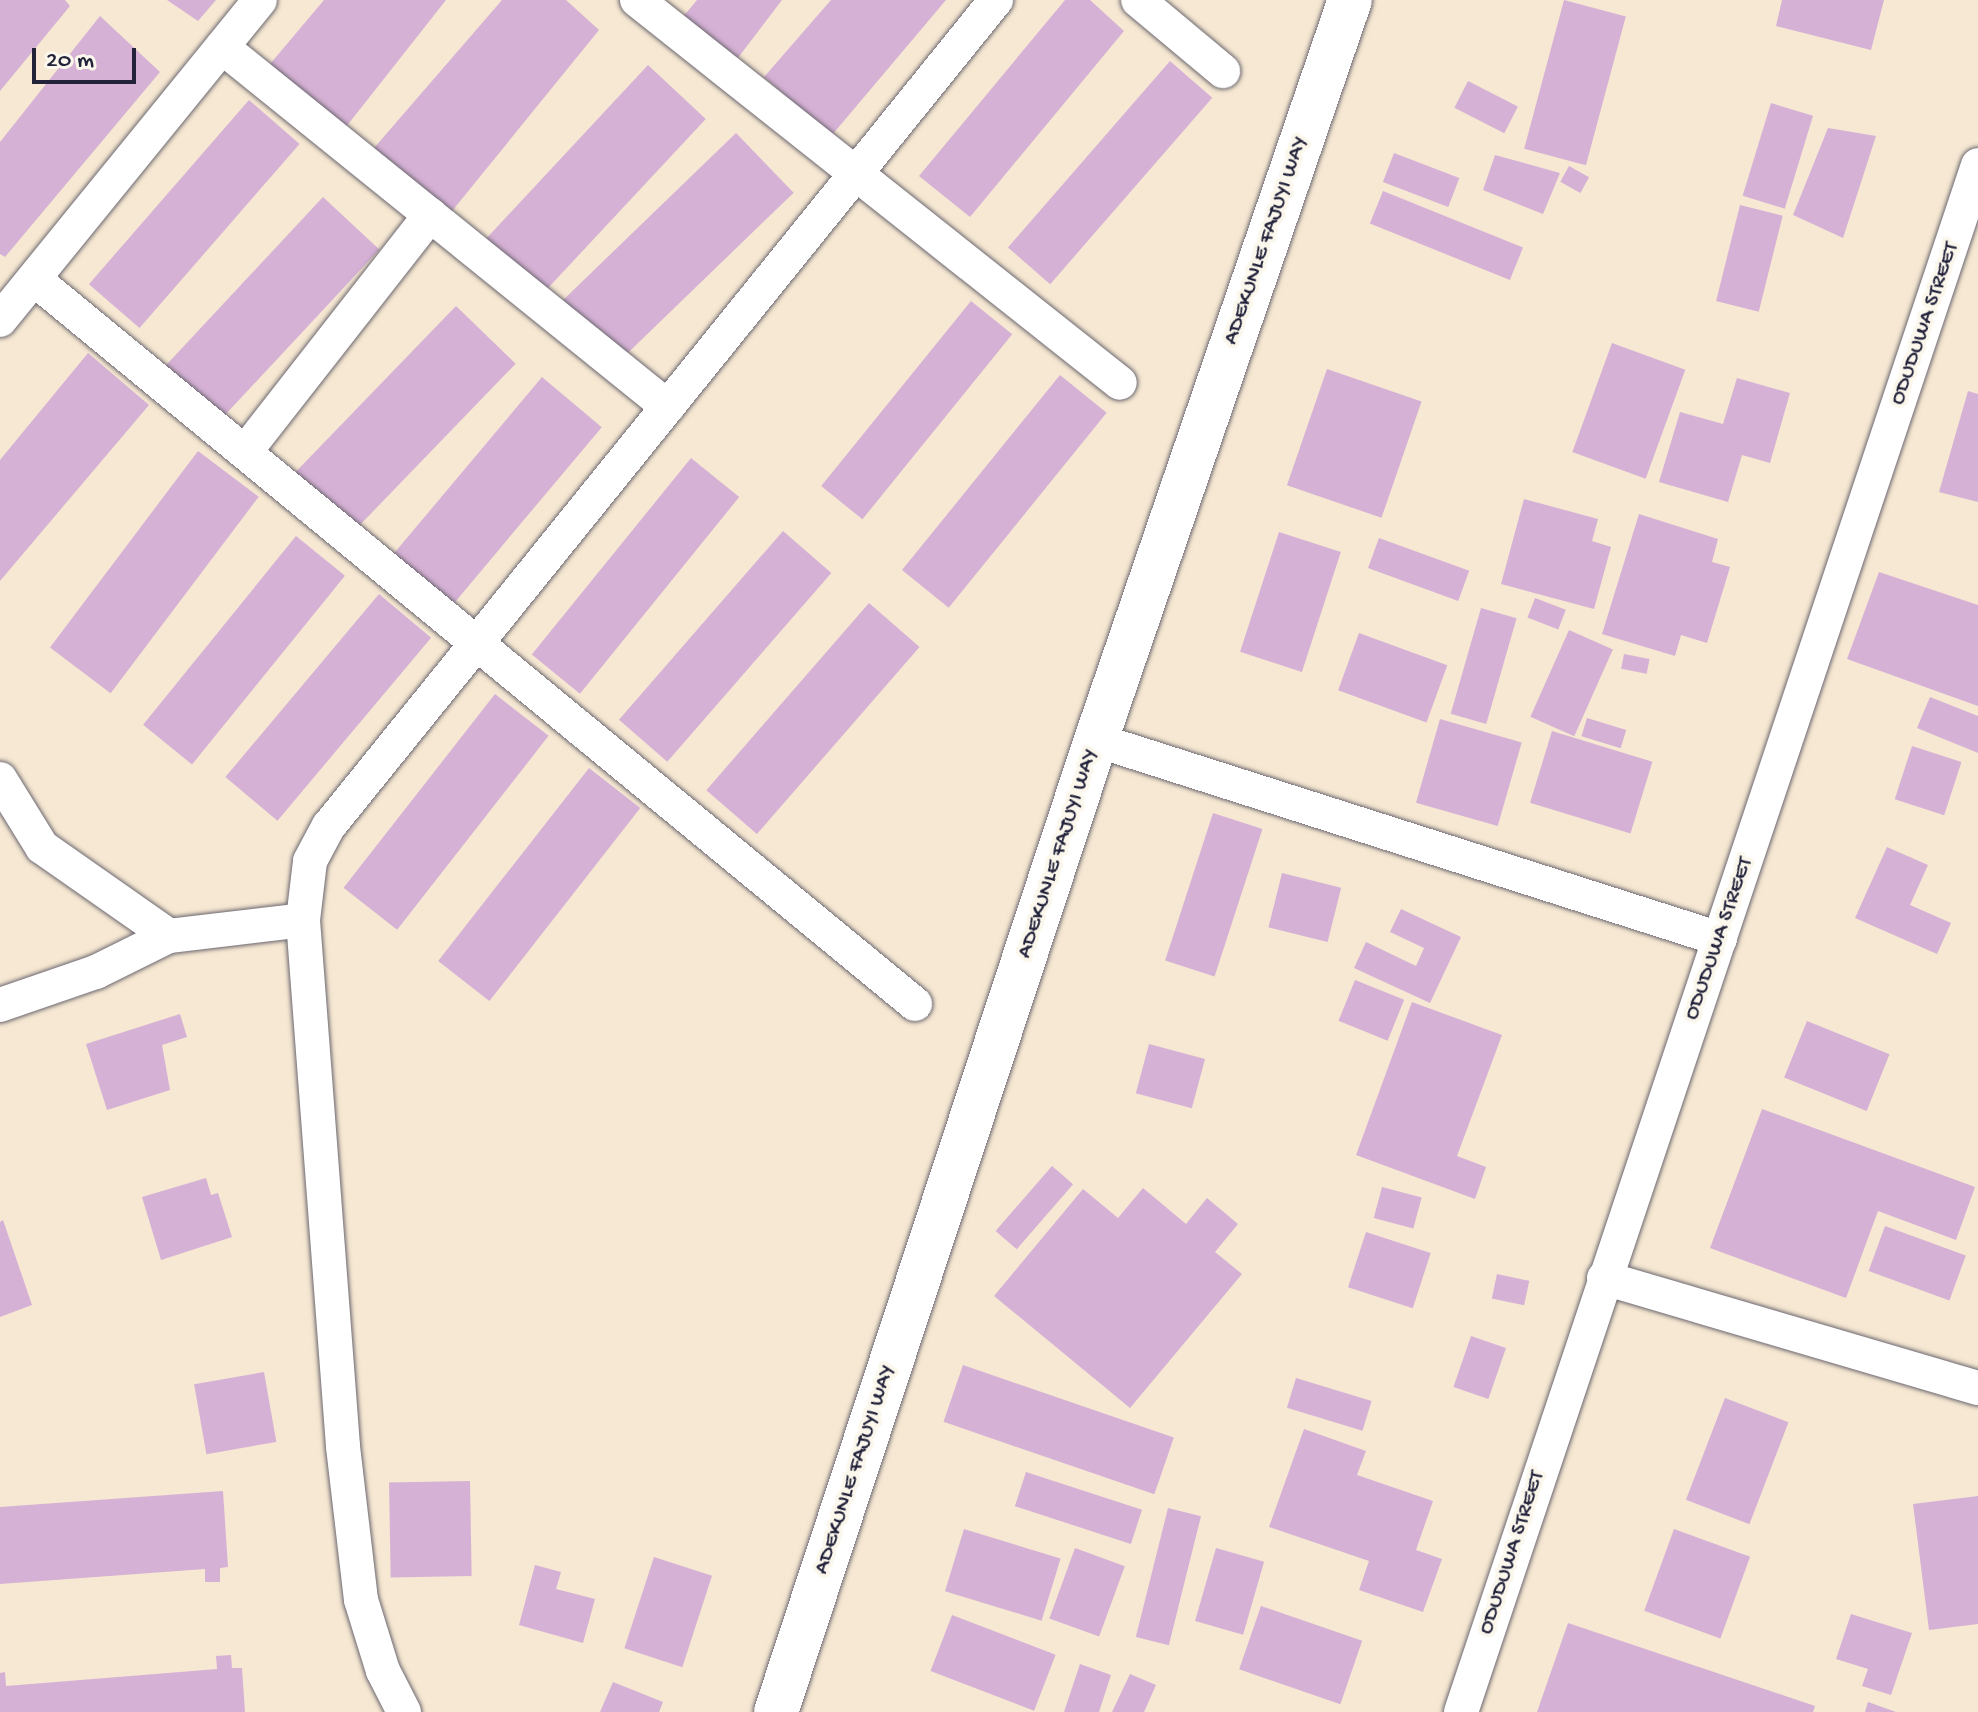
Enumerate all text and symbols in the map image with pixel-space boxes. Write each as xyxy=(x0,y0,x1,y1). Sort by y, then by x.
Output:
scale bar xyxy=(36,32,140,82)
text: 20 m xyxy=(46,47,94,76)
street label: ADEKUNLE FAJUYI WAY xyxy=(1219,133,1315,349)
street label: ODUDUWA STREET xyxy=(1886,239,1966,409)
street label: ADEKUNLE FAJUYI WAY xyxy=(1013,746,1105,962)
street label: ODUDUWA STREET xyxy=(1680,854,1760,1024)
street label: ADEKUNLE FAJUYI WAY xyxy=(810,1362,902,1578)
street label: ODUDUWA STREET xyxy=(1474,1468,1552,1638)

